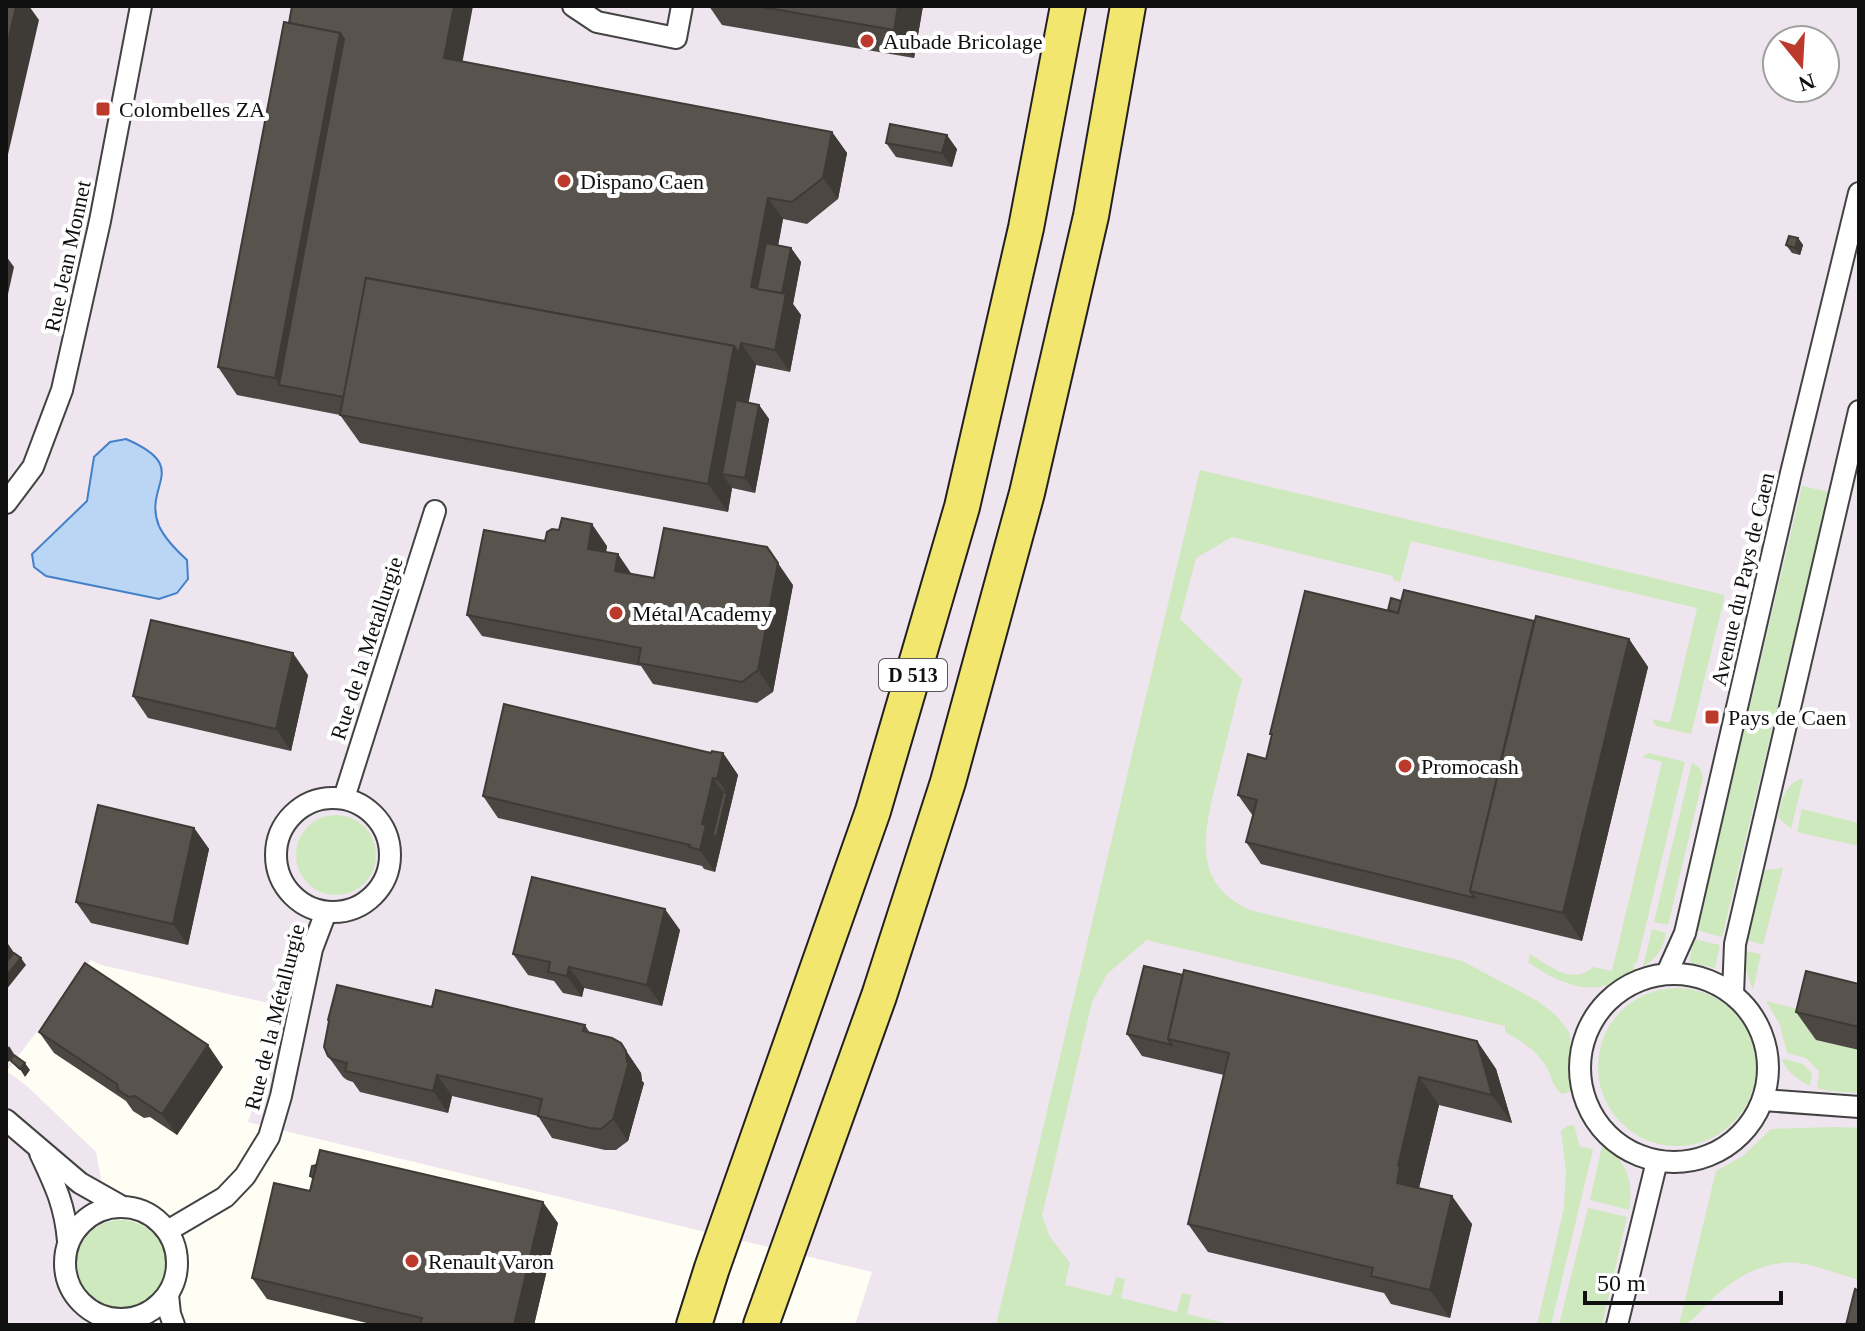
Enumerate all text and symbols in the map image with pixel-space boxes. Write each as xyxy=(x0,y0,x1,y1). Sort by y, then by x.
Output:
north arrow xyxy=(1761,24,1841,104)
place label: Aubade Bricolage xyxy=(883,29,1042,54)
marker: Aubade Bricolage xyxy=(858,32,876,50)
text: N xyxy=(1796,68,1818,97)
place label: Colombelles ZA xyxy=(119,97,265,122)
marker: Colombelles ZA xyxy=(94,100,112,118)
place label: Dispano Caen xyxy=(580,169,704,194)
marker: Dispano Caen xyxy=(555,172,573,190)
street label: Rue Jean Monnet xyxy=(39,178,96,334)
street label: Avenue du Pays de Caen xyxy=(1706,470,1779,688)
street label: Rue de la Metallurgie xyxy=(325,554,408,743)
place label: Métal Academy xyxy=(632,601,772,626)
marker: Métal Academy xyxy=(607,604,625,622)
road number: D 513 xyxy=(879,659,947,691)
place label: Pays de Caen xyxy=(1728,705,1847,730)
marker: Pays de Caen xyxy=(1703,708,1721,726)
place label: Promocash xyxy=(1421,754,1519,779)
marker: Promocash xyxy=(1396,757,1414,775)
street label: Rue de la Métallurgie xyxy=(239,922,310,1113)
place label: Renault Varon xyxy=(428,1249,554,1274)
marker: Renault Varon xyxy=(403,1252,421,1270)
scale bar xyxy=(1585,1255,1781,1305)
text: 50 m xyxy=(1597,1270,1646,1296)

